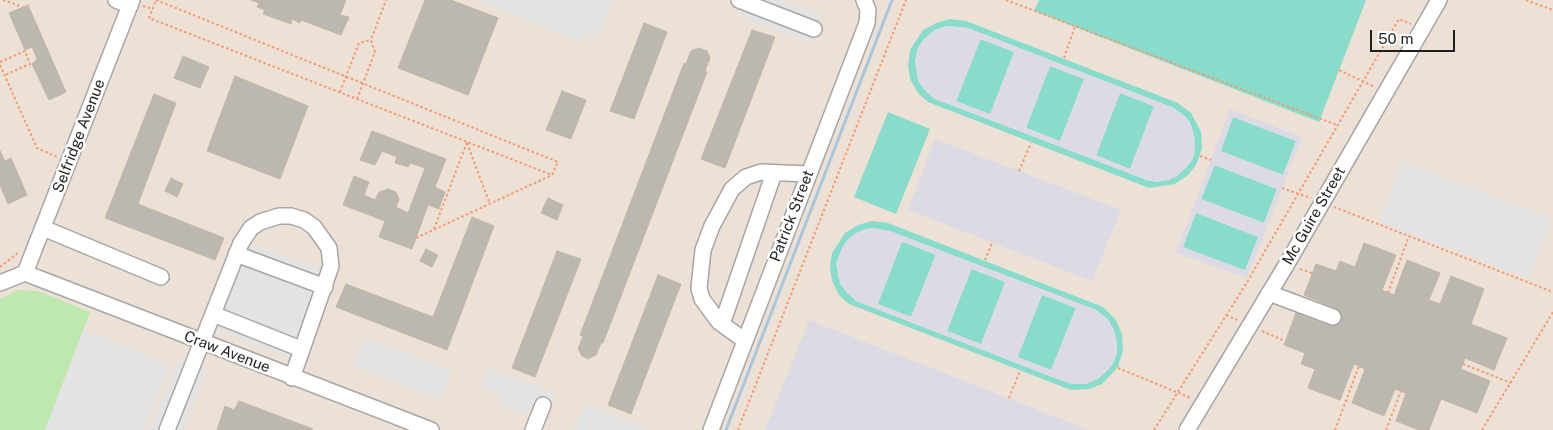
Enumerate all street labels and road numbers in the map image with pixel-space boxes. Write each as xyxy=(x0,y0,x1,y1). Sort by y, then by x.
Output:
street label: Selfridge Avenue xyxy=(49,77,109,195)
street label: Mc Guire Street xyxy=(1279,164,1349,268)
street label: Patrick Street xyxy=(766,168,818,264)
street label: Craw Avenue xyxy=(181,327,273,377)

